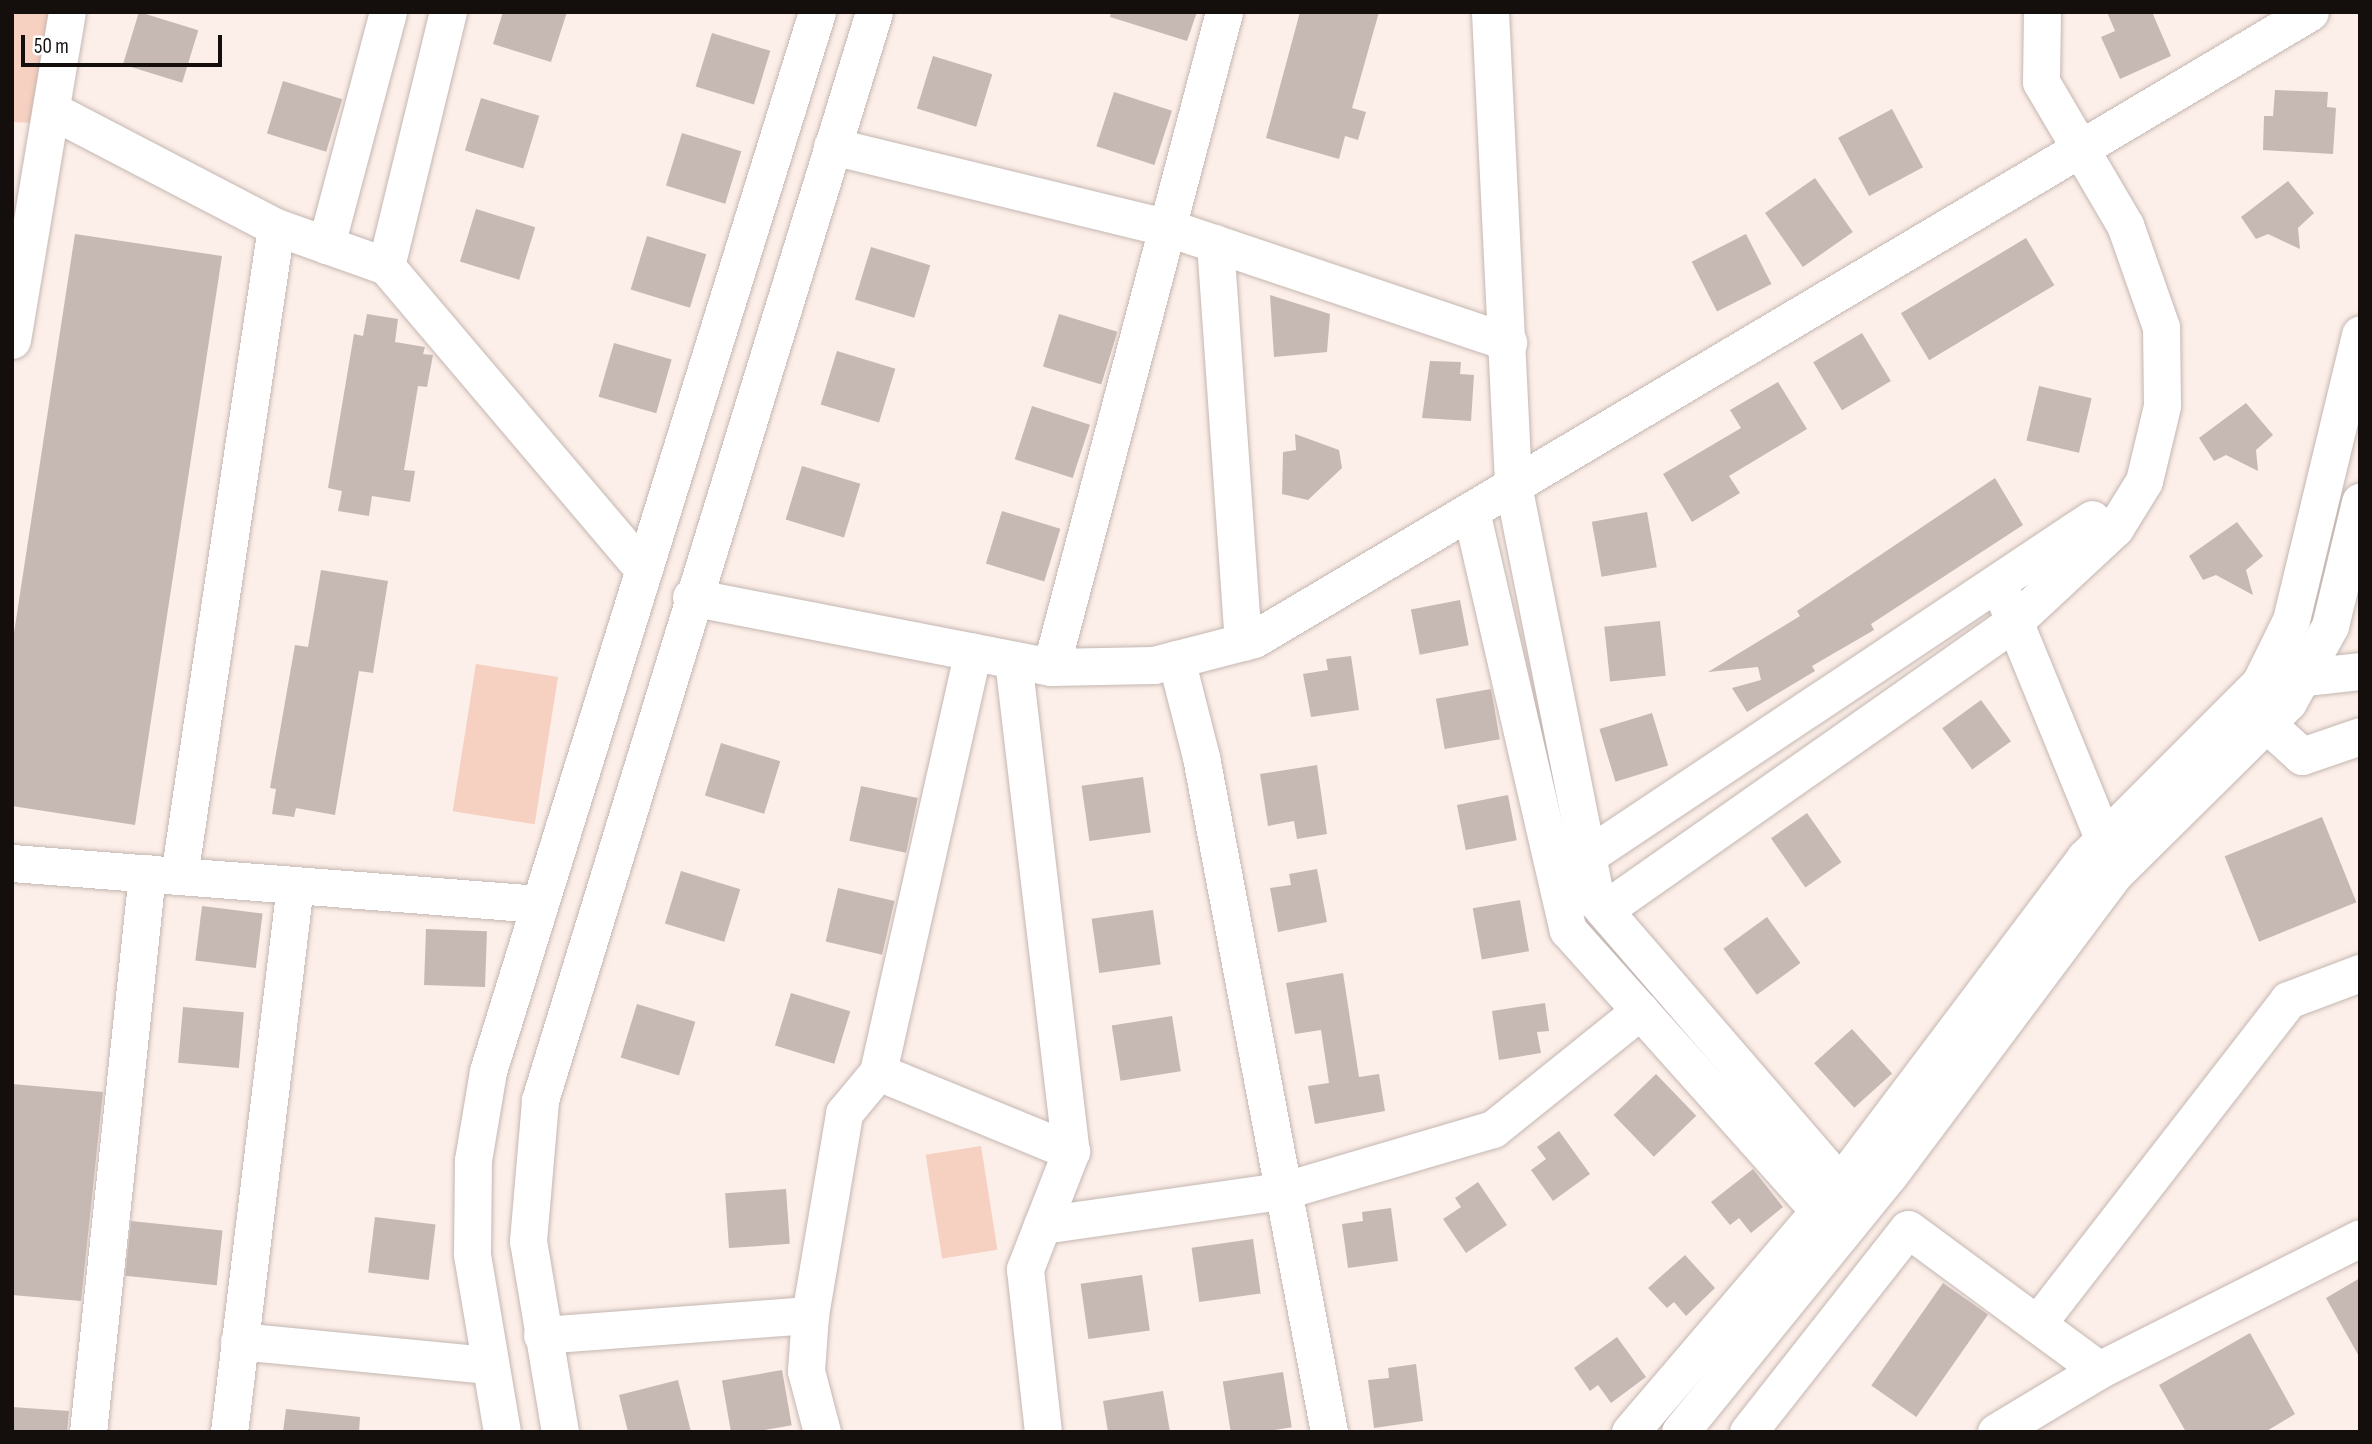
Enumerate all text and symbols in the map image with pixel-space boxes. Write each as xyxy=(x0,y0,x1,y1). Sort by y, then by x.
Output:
scale bar xyxy=(24,21,226,65)
text: 50 m xyxy=(34,34,69,59)

